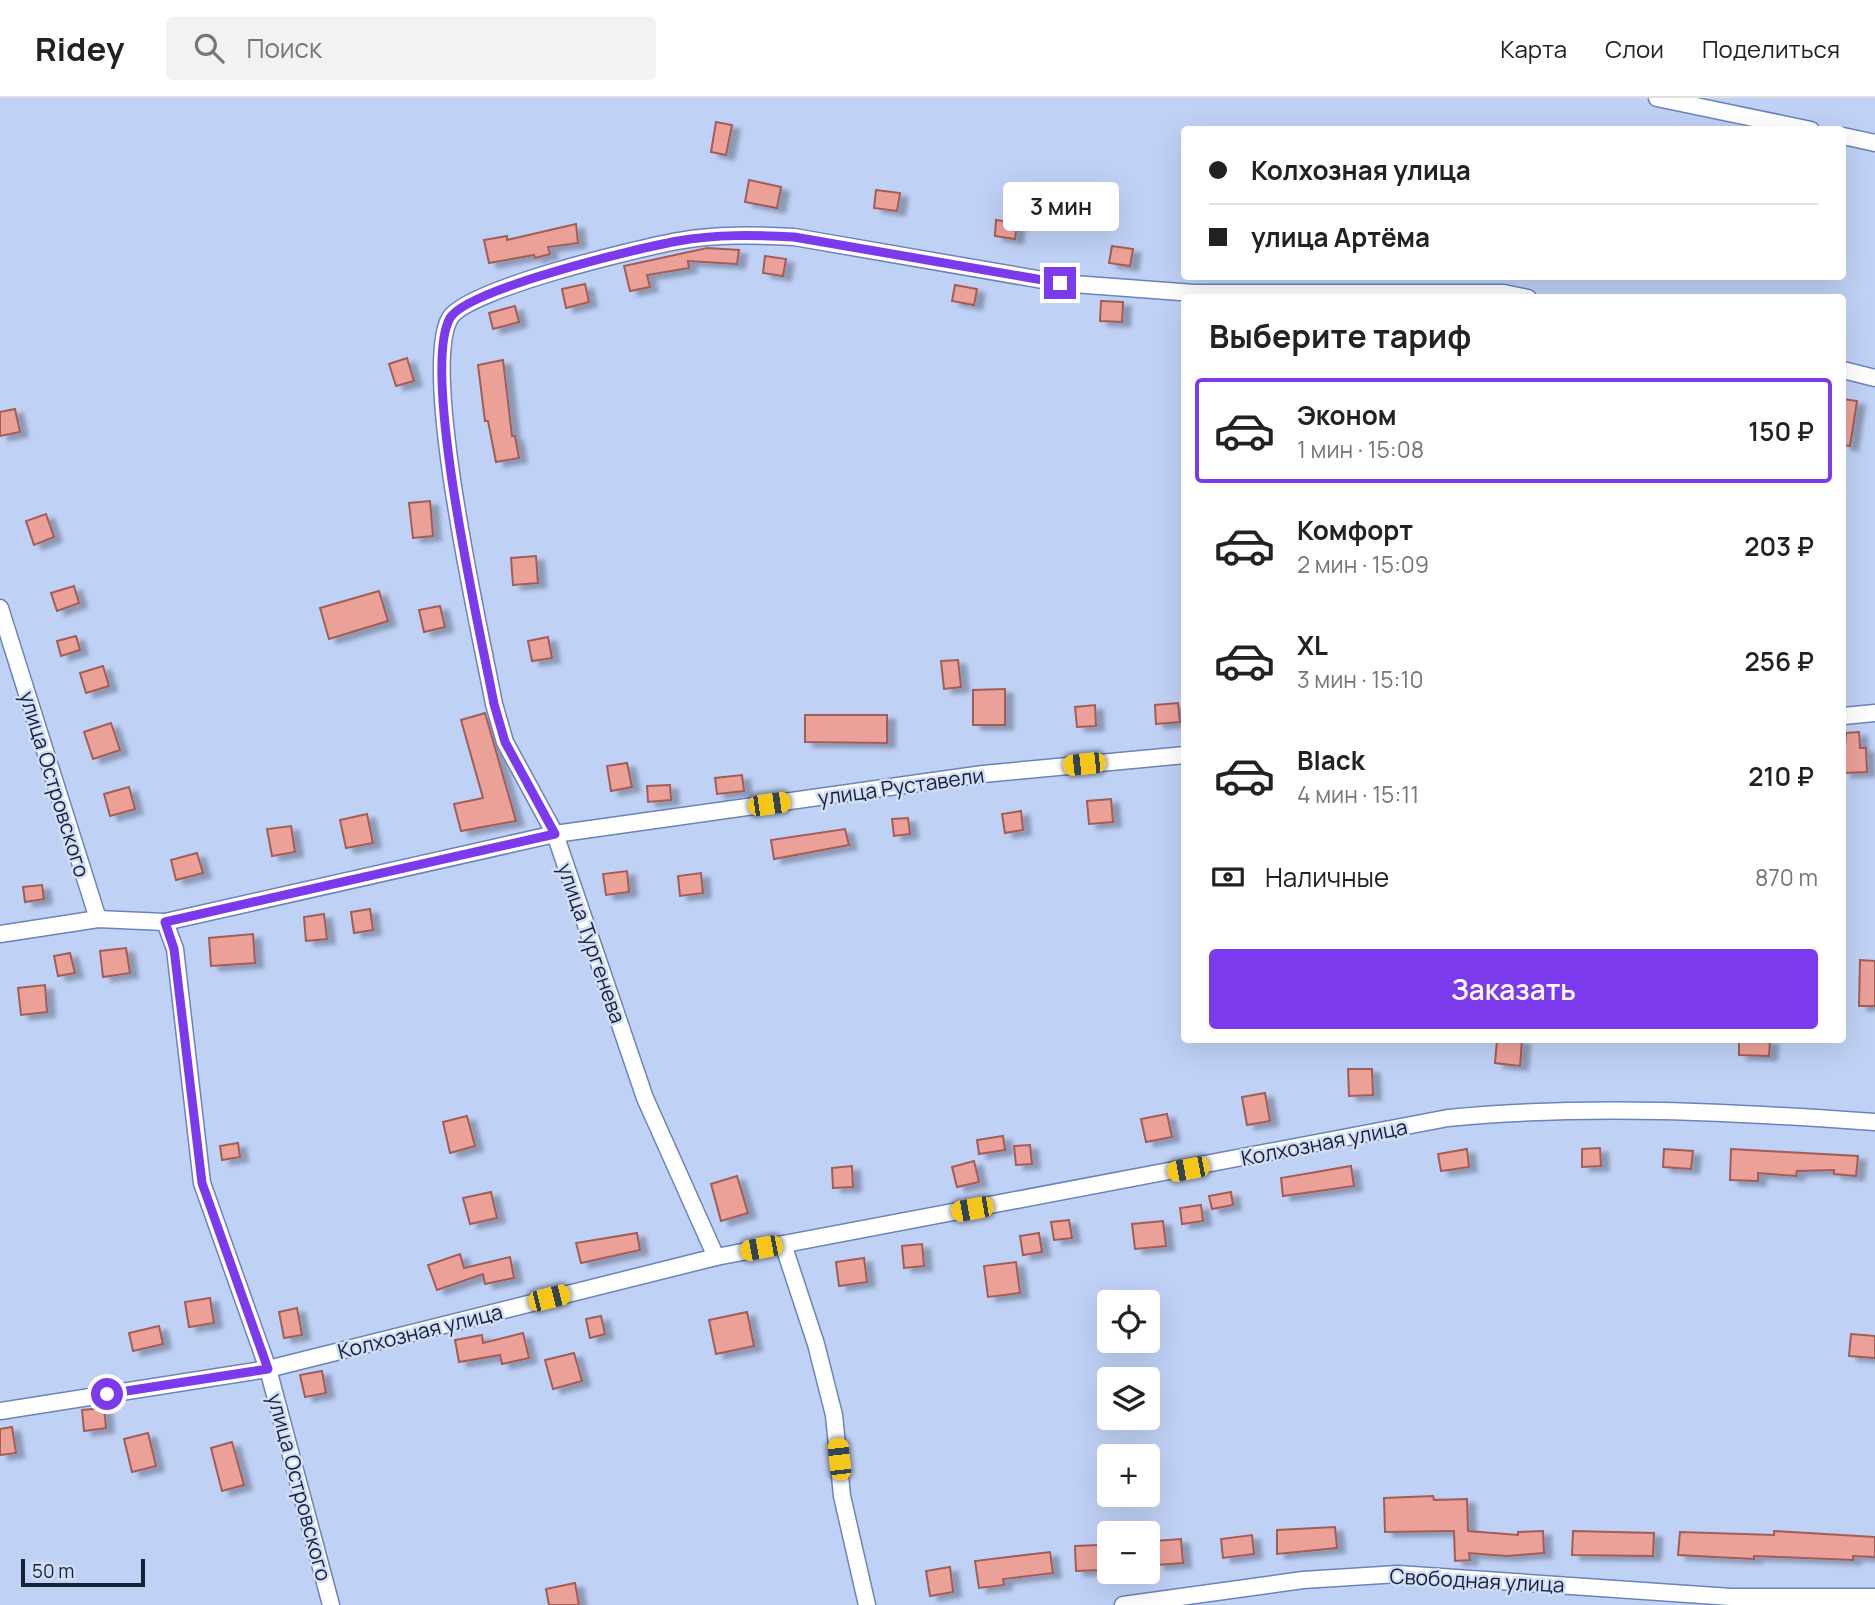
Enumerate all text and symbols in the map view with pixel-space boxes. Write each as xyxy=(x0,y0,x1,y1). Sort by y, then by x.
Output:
search box xyxy=(166,17,656,80)
text: Ridey xyxy=(35,26,124,71)
icon: search xyxy=(190,29,228,67)
text: Поиск xyxy=(246,30,322,66)
text: Карта xyxy=(1500,32,1567,65)
text: Слои xyxy=(1605,32,1664,65)
text: Поделиться xyxy=(1702,32,1840,65)
text: Колхозная улица xyxy=(1251,152,1471,188)
callout: 3 мин xyxy=(1002,181,1118,230)
text: 3 мин xyxy=(1030,190,1092,222)
text: улица Артёма xyxy=(1251,219,1430,255)
route end xyxy=(1044,267,1076,299)
text: Выберите тариф xyxy=(1209,314,1471,358)
text: Эконом xyxy=(1297,397,1397,433)
icon: car xyxy=(1213,399,1276,462)
text: 150 ₽ xyxy=(1748,413,1814,449)
text: 1 мин · 15:08 xyxy=(1297,433,1424,465)
text: Комфорт xyxy=(1297,512,1413,548)
icon: car xyxy=(1213,514,1276,577)
text: 203 ₽ xyxy=(1744,528,1814,564)
text: 2 мин · 15:09 xyxy=(1297,548,1429,580)
text: XL xyxy=(1297,627,1328,663)
icon: car xyxy=(1213,629,1276,692)
text: 256 ₽ xyxy=(1745,643,1814,679)
text: 3 мин · 15:10 xyxy=(1297,663,1423,695)
street label: улица Островского xyxy=(13,688,97,880)
text: Black xyxy=(1297,742,1365,778)
icon: car xyxy=(1213,744,1276,807)
car xyxy=(1063,751,1106,777)
text: 210 ₽ xyxy=(1748,758,1814,794)
street label: улица Руставели xyxy=(816,760,986,812)
text: 4 мин · 15:11 xyxy=(1297,778,1419,810)
car xyxy=(747,791,792,817)
icon: cash xyxy=(1209,858,1247,896)
street label: улица Тургенева xyxy=(551,859,633,1027)
text: Наличные xyxy=(1265,859,1389,895)
text: 870 m xyxy=(1755,861,1818,893)
button: Заказать xyxy=(1209,949,1818,1029)
street label: Колхозная улица xyxy=(1238,1112,1410,1172)
car xyxy=(1166,1155,1211,1183)
car xyxy=(950,1195,995,1223)
car xyxy=(739,1234,784,1262)
car xyxy=(527,1283,572,1313)
map controls xyxy=(1097,1290,1160,1584)
button: locate xyxy=(1097,1290,1160,1353)
street label: Колхозная улица xyxy=(335,1297,505,1365)
button: layers xyxy=(1097,1367,1160,1430)
route start xyxy=(91,1378,123,1410)
street label: улица Островского xyxy=(261,1390,339,1584)
car xyxy=(827,1437,852,1481)
button: + xyxy=(1097,1444,1160,1507)
button: − xyxy=(1097,1521,1160,1584)
scale bar xyxy=(21,1556,145,1588)
text: 50 m xyxy=(32,1558,74,1584)
street label: Свободная улица xyxy=(1389,1561,1565,1599)

